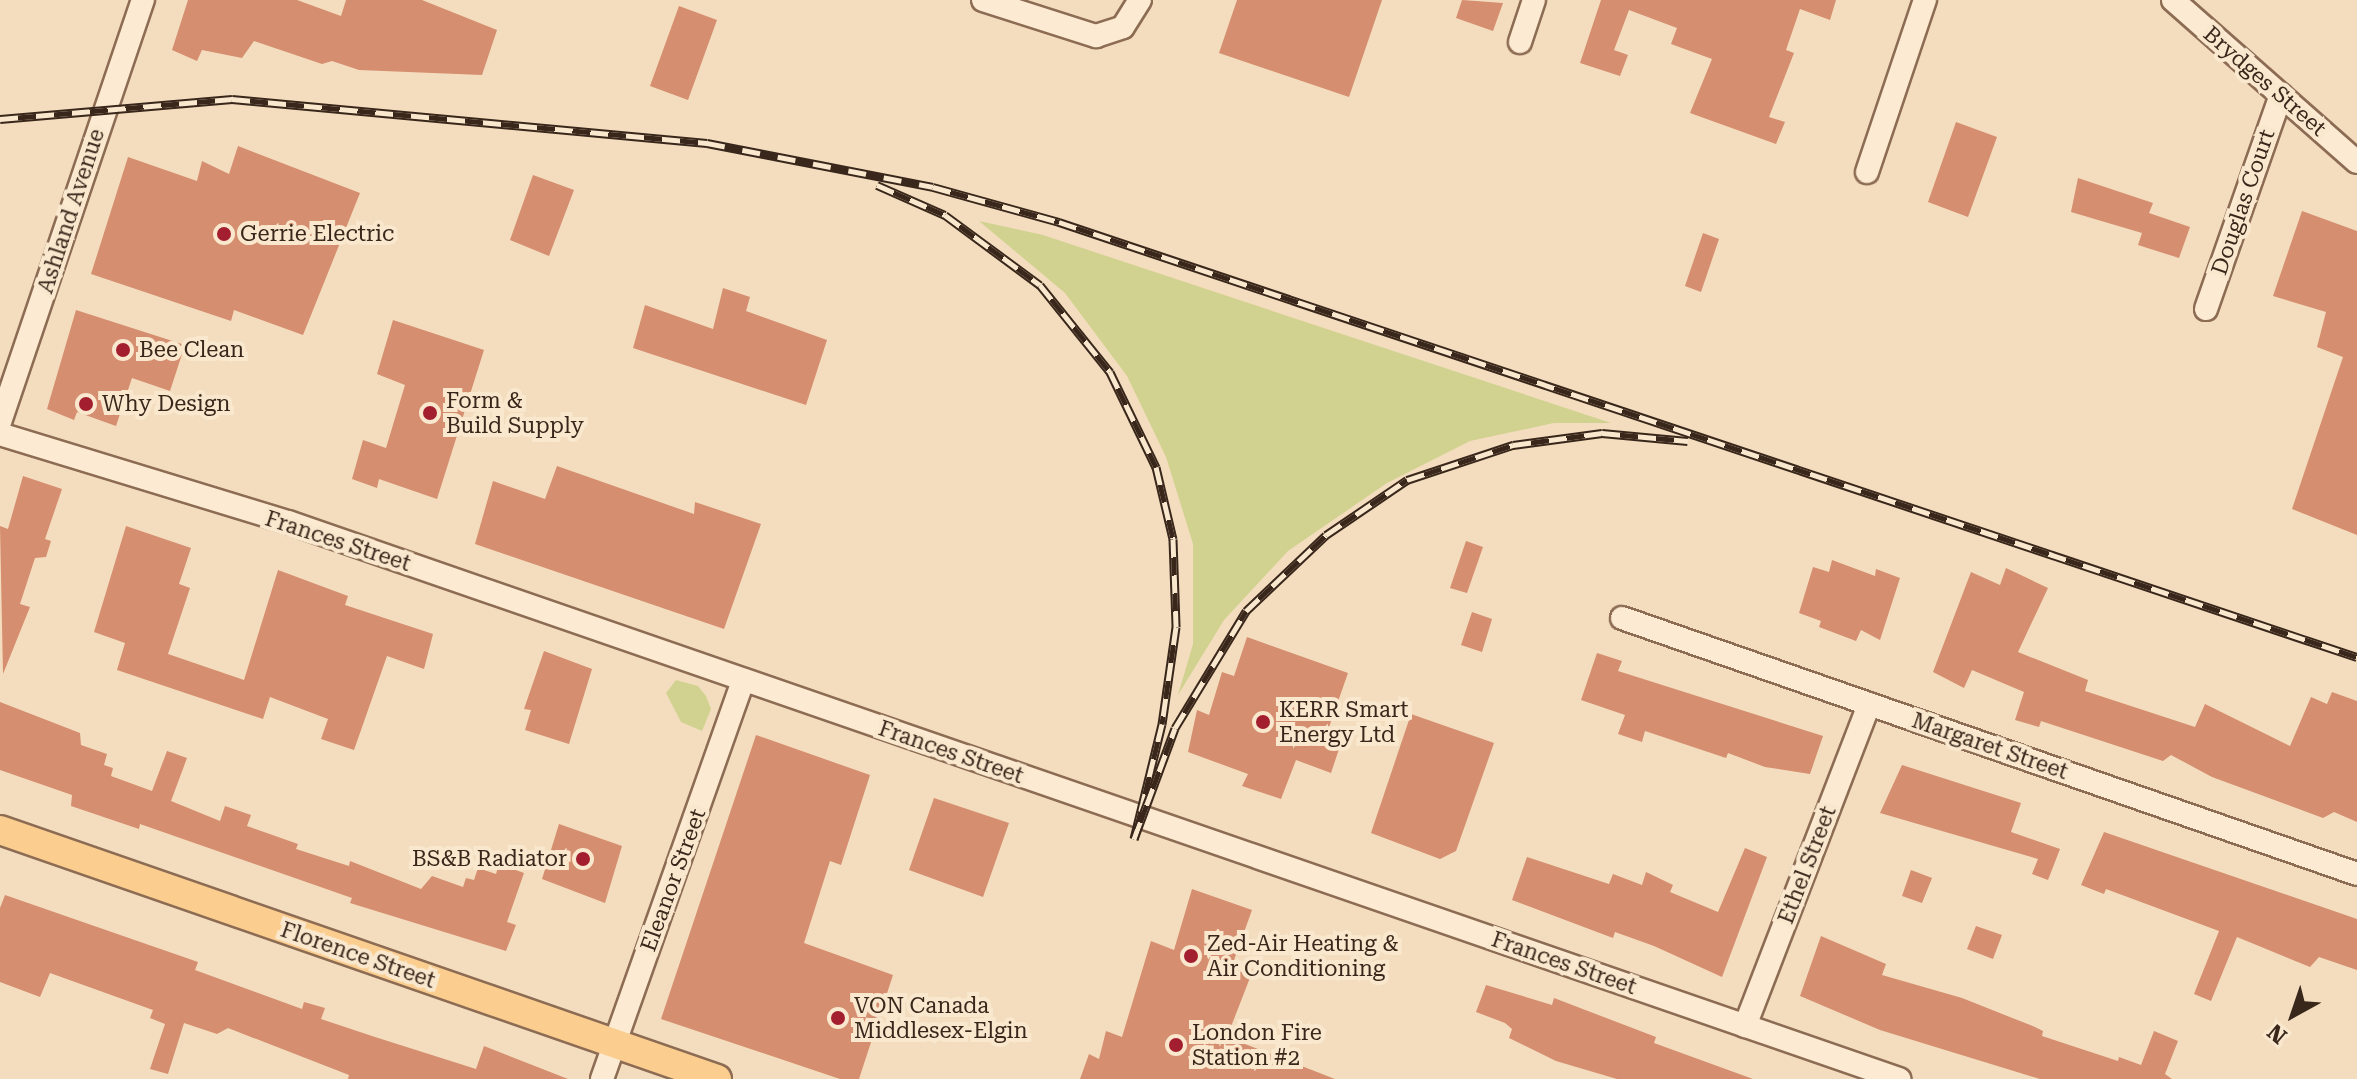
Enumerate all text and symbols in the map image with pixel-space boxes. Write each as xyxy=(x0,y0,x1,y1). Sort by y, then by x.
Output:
street label: Brydges Street xyxy=(2198,21,2332,141)
street label: Ashland Avenue xyxy=(32,125,110,297)
street label: Douglas Court xyxy=(2206,126,2280,278)
place label: Gerrie Electric xyxy=(240,221,394,247)
marker: Gerrie Electric xyxy=(215,225,233,243)
place label: Bee Clean xyxy=(139,337,244,363)
marker: Bee Clean xyxy=(114,341,132,359)
place label: Form & Build Supply xyxy=(446,387,584,438)
place label: Why Design xyxy=(102,391,231,417)
marker: Why Design xyxy=(77,395,95,413)
marker: Form & Build Supply xyxy=(421,404,439,422)
street label: Frances Street xyxy=(262,505,414,577)
place label: KERR Smart Energy Ltd xyxy=(1279,696,1409,748)
street label: Margaret Street xyxy=(1909,707,2071,785)
marker: KERR Smart Energy Ltd xyxy=(1254,713,1272,731)
street label: Frances Street xyxy=(875,715,1027,789)
street label: Ethel Street xyxy=(1772,802,1842,928)
street label: Eleanor Street xyxy=(635,805,711,955)
place label: BS&B Radiator xyxy=(412,846,567,872)
marker: BS&B Radiator xyxy=(574,850,592,868)
street label: Florence Street xyxy=(277,916,439,994)
street label: Frances Street xyxy=(1488,926,1640,1000)
place label: Zed-Air Heating & Air Conditioning xyxy=(1207,930,1399,982)
marker: Zed-Air Heating & Air Conditioning xyxy=(1182,947,1200,965)
north arrow xyxy=(2253,975,2333,1055)
place label: VON Canada Middlesex-Elgin xyxy=(854,992,1028,1044)
marker: VON Canada Middlesex-Elgin xyxy=(829,1009,847,1027)
place label: London Fire Station #2 xyxy=(1192,1019,1322,1070)
text: N xyxy=(2263,1019,2292,1049)
marker: London Fire Station #2 xyxy=(1167,1036,1185,1054)

